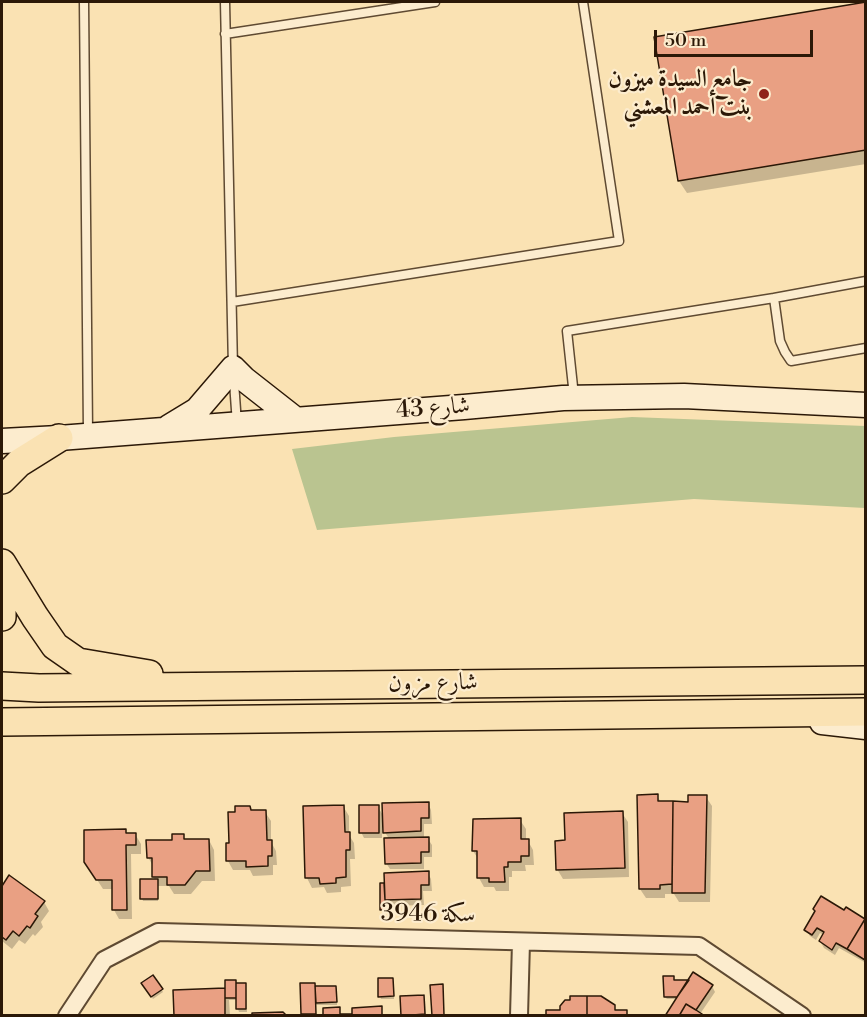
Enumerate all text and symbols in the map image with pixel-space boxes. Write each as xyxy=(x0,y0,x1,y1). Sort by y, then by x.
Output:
scale bar xyxy=(657,18,816,56)
text: 50 m xyxy=(665,29,706,52)
place label: جامع السيدة ميزون بنت أحمد المعشني xyxy=(608,66,752,122)
marker: جامع السيدة ميزون بنت أحمد المعشني xyxy=(757,87,771,101)
street label: شارع 43 xyxy=(395,392,471,426)
street label: شارع مزون xyxy=(388,669,478,699)
street label: سكة 3946 xyxy=(381,900,475,930)

